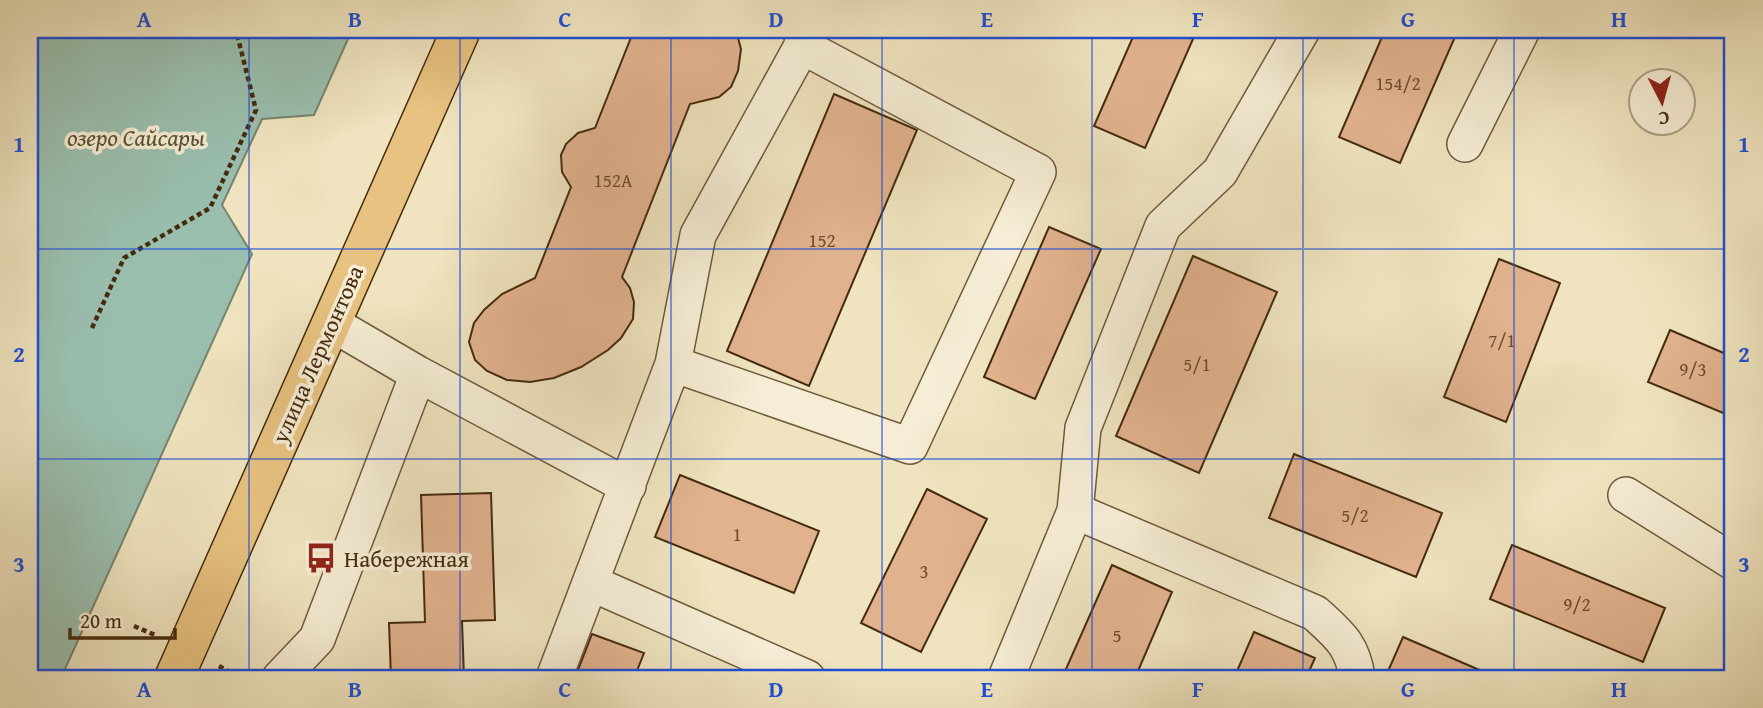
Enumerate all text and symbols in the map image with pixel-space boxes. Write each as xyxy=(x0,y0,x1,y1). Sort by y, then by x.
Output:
text: A xyxy=(137,2,152,35)
text: B xyxy=(348,2,362,35)
text: C xyxy=(558,2,572,35)
text: D xyxy=(769,2,784,35)
text: E xyxy=(981,2,993,35)
text: F xyxy=(1192,2,1204,35)
text: G xyxy=(1401,2,1415,35)
text: H xyxy=(1611,2,1627,35)
north arrow xyxy=(1626,66,1696,136)
house number: 154/2 xyxy=(1375,69,1421,97)
text: С xyxy=(1657,104,1671,133)
water label: озеро Сайсары xyxy=(67,120,205,155)
text: 1 xyxy=(13,127,25,160)
text: 1 xyxy=(1738,127,1750,160)
house number: 152А xyxy=(594,166,633,194)
house number: 152 xyxy=(808,226,836,254)
street label: улица Лермонтова xyxy=(263,260,371,449)
house number: 7/1 xyxy=(1488,326,1516,354)
text: 2 xyxy=(13,337,25,370)
text: 2 xyxy=(1738,337,1750,370)
house number: 5/1 xyxy=(1183,350,1211,378)
house number: 9/3 xyxy=(1679,355,1707,383)
house number: 5/2 xyxy=(1341,501,1369,529)
house number: 1 xyxy=(732,520,742,548)
bus stop icon: Набережная xyxy=(304,541,338,575)
place label: Набережная xyxy=(344,542,469,575)
text: 3 xyxy=(13,547,25,580)
text: 3 xyxy=(1738,547,1750,580)
house number: 3 xyxy=(919,557,929,585)
house number: 9/2 xyxy=(1563,590,1591,618)
scale bar xyxy=(70,596,175,640)
text: 20 m xyxy=(80,605,122,636)
house number: 5 xyxy=(1112,621,1122,649)
text: A xyxy=(137,672,152,705)
text: B xyxy=(348,672,362,705)
text: C xyxy=(558,672,572,705)
text: D xyxy=(769,672,784,705)
text: E xyxy=(981,672,993,705)
text: F xyxy=(1192,672,1204,705)
text: G xyxy=(1401,672,1415,705)
text: H xyxy=(1611,672,1627,705)

